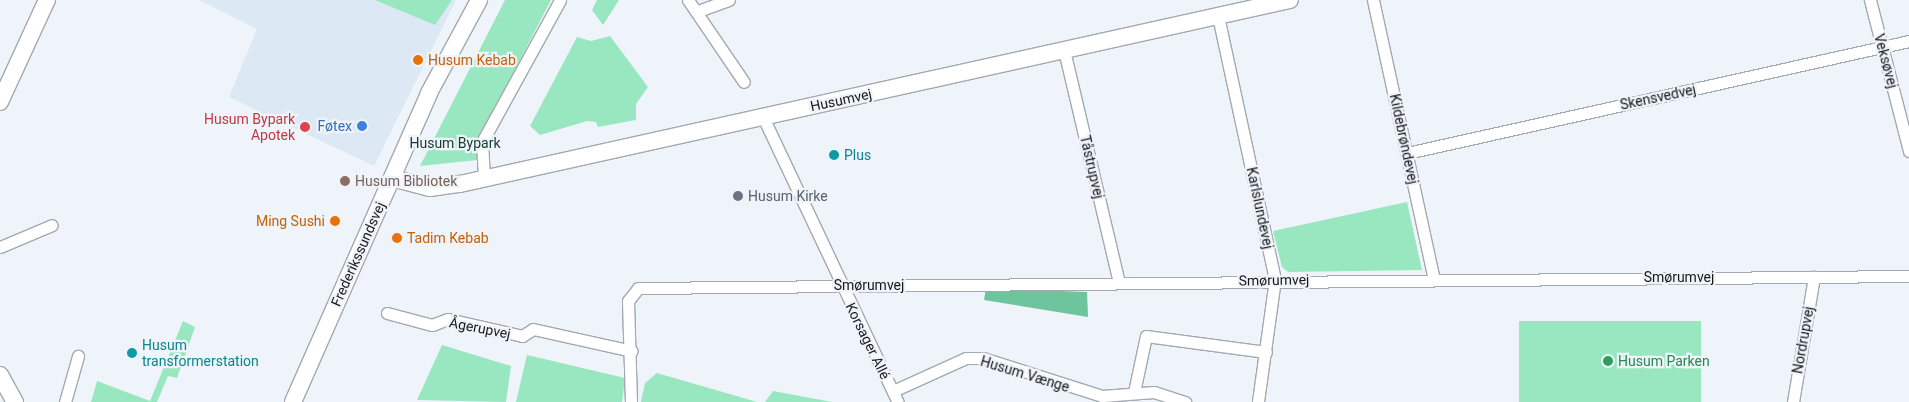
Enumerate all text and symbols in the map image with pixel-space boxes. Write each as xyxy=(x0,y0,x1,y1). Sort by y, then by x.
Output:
street label: Veksøvej xyxy=(1871,32,1901,90)
place label: Husum Kebab xyxy=(428,52,516,68)
marker: Husum Kebab xyxy=(412,54,424,66)
street label: Skensvedvej xyxy=(1619,81,1697,113)
street label: Husumvej xyxy=(809,85,873,115)
street label: Kildebrøndevej xyxy=(1386,92,1422,186)
place label: Husum Bypark Apotek xyxy=(204,111,295,144)
place label: Føtex xyxy=(317,118,352,134)
marker: Føtex xyxy=(356,120,368,132)
marker: Husum Bypark Apotek xyxy=(299,121,311,133)
street label: Tåstrupvej xyxy=(1077,134,1107,200)
park label: Husum Bypark xyxy=(409,135,501,151)
place label: Plus xyxy=(844,147,871,163)
marker: Plus xyxy=(828,149,840,161)
street label: Karlslundevej xyxy=(1243,166,1277,250)
place label: Husum Bibliotek xyxy=(355,173,457,189)
marker: Husum Bibliotek xyxy=(339,175,351,187)
place label: Husum Kirke xyxy=(748,188,828,204)
marker: Husum Kirke xyxy=(732,190,744,202)
street label: Frederikssundsvej xyxy=(327,199,389,309)
place label: Ming Sushi xyxy=(256,213,325,229)
marker: Ming Sushi xyxy=(329,215,341,227)
place label: Tadim Kebab xyxy=(407,230,489,246)
marker: Tadim Kebab xyxy=(391,232,403,244)
street label: Smørumvej xyxy=(1644,269,1714,285)
street label: Smørumvej xyxy=(1238,271,1310,289)
street label: Smørumvej xyxy=(834,277,904,293)
street label: Korsager Allé xyxy=(842,300,894,382)
street label: Nordrupvej xyxy=(1789,305,1817,375)
street label: Ågerupvej xyxy=(448,314,512,342)
place label: Husum transformerstation xyxy=(142,337,259,370)
marker: Husum transformerstation xyxy=(126,347,138,359)
street label: Husum Vænge xyxy=(978,352,1072,396)
place label: Husum Parken xyxy=(1618,353,1710,369)
marker: Husum Parken xyxy=(1602,355,1614,367)

